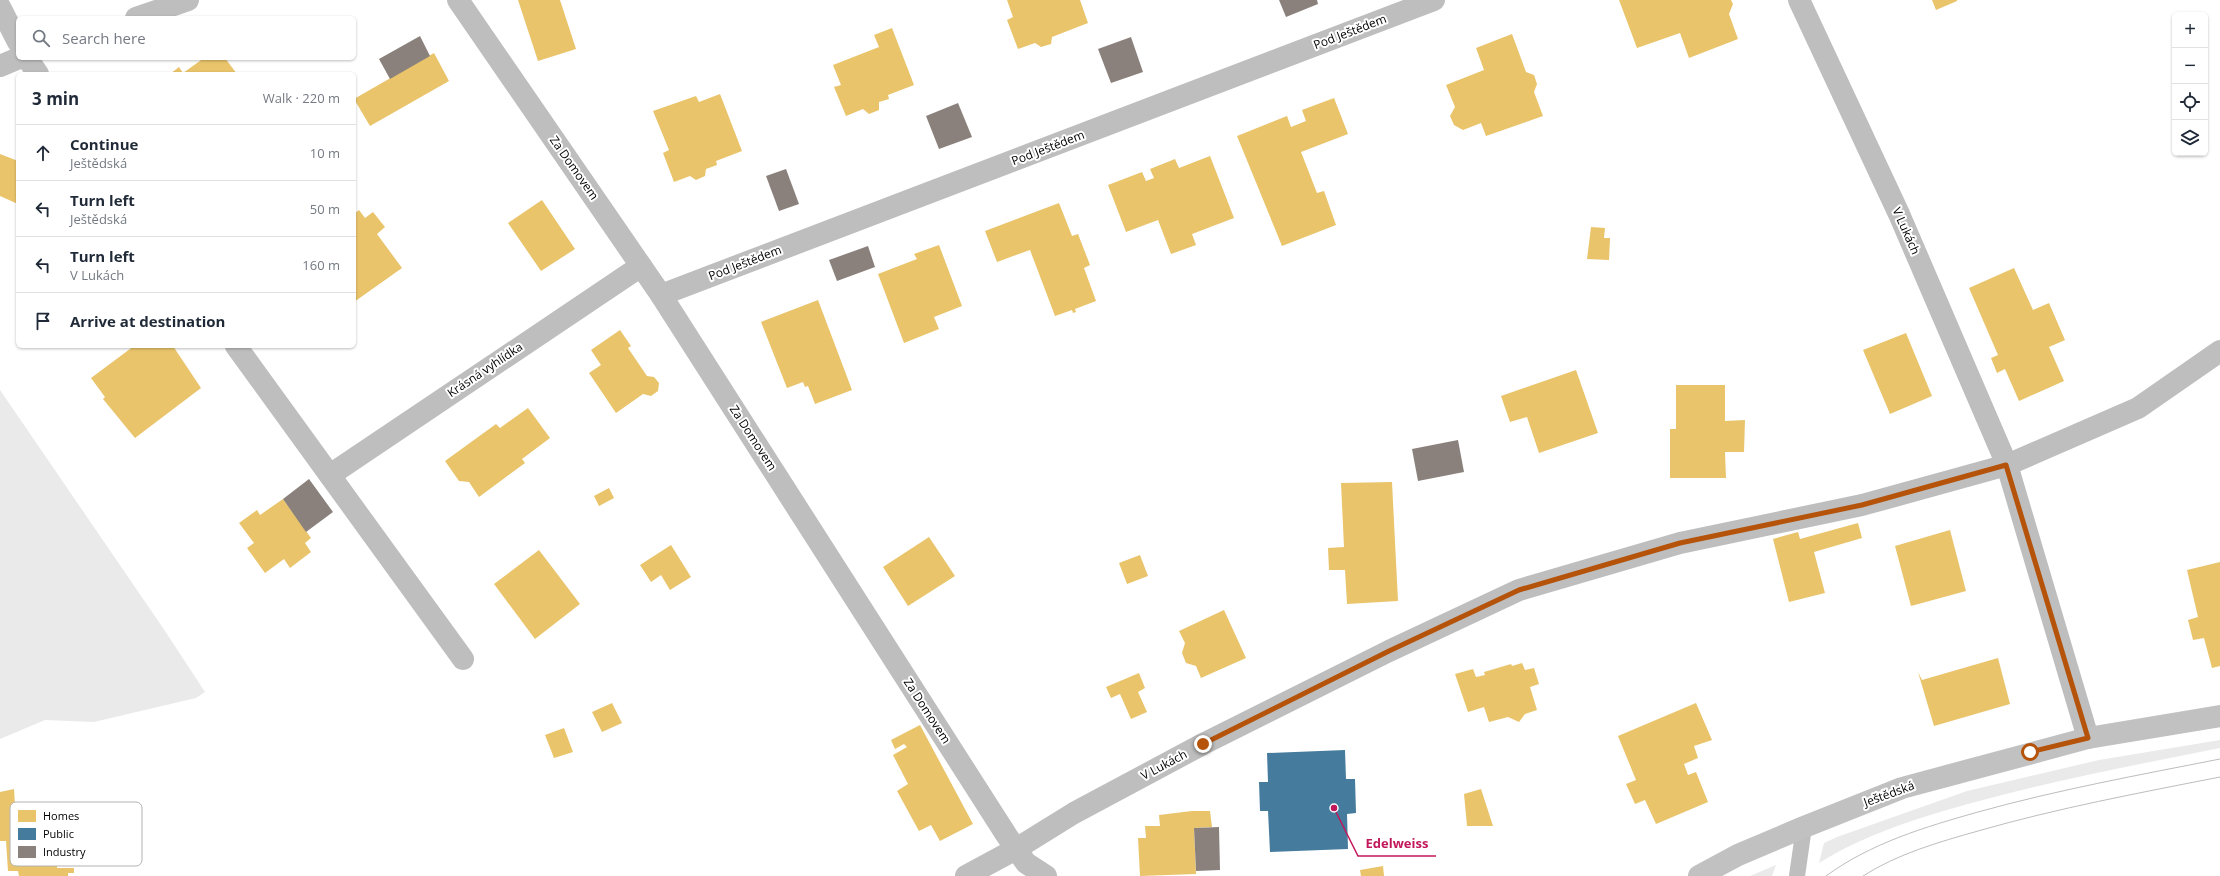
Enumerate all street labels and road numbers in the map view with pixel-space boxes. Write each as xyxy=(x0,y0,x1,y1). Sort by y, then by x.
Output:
street label: Pod Ještědem xyxy=(1311,10,1389,53)
street label: Pod Ještědem xyxy=(1009,126,1087,169)
street label: Za Domovem xyxy=(546,132,603,203)
street label: V Lukách xyxy=(1889,205,1924,257)
street label: Pod Ještědem xyxy=(706,241,784,284)
street label: Krásná vyhlídka xyxy=(444,338,526,401)
street label: Za Domovem xyxy=(726,402,781,474)
street label: Za Domovem xyxy=(900,675,955,747)
street label: V Lukách xyxy=(1138,745,1190,784)
street label: Ještědská xyxy=(1860,777,1917,811)

